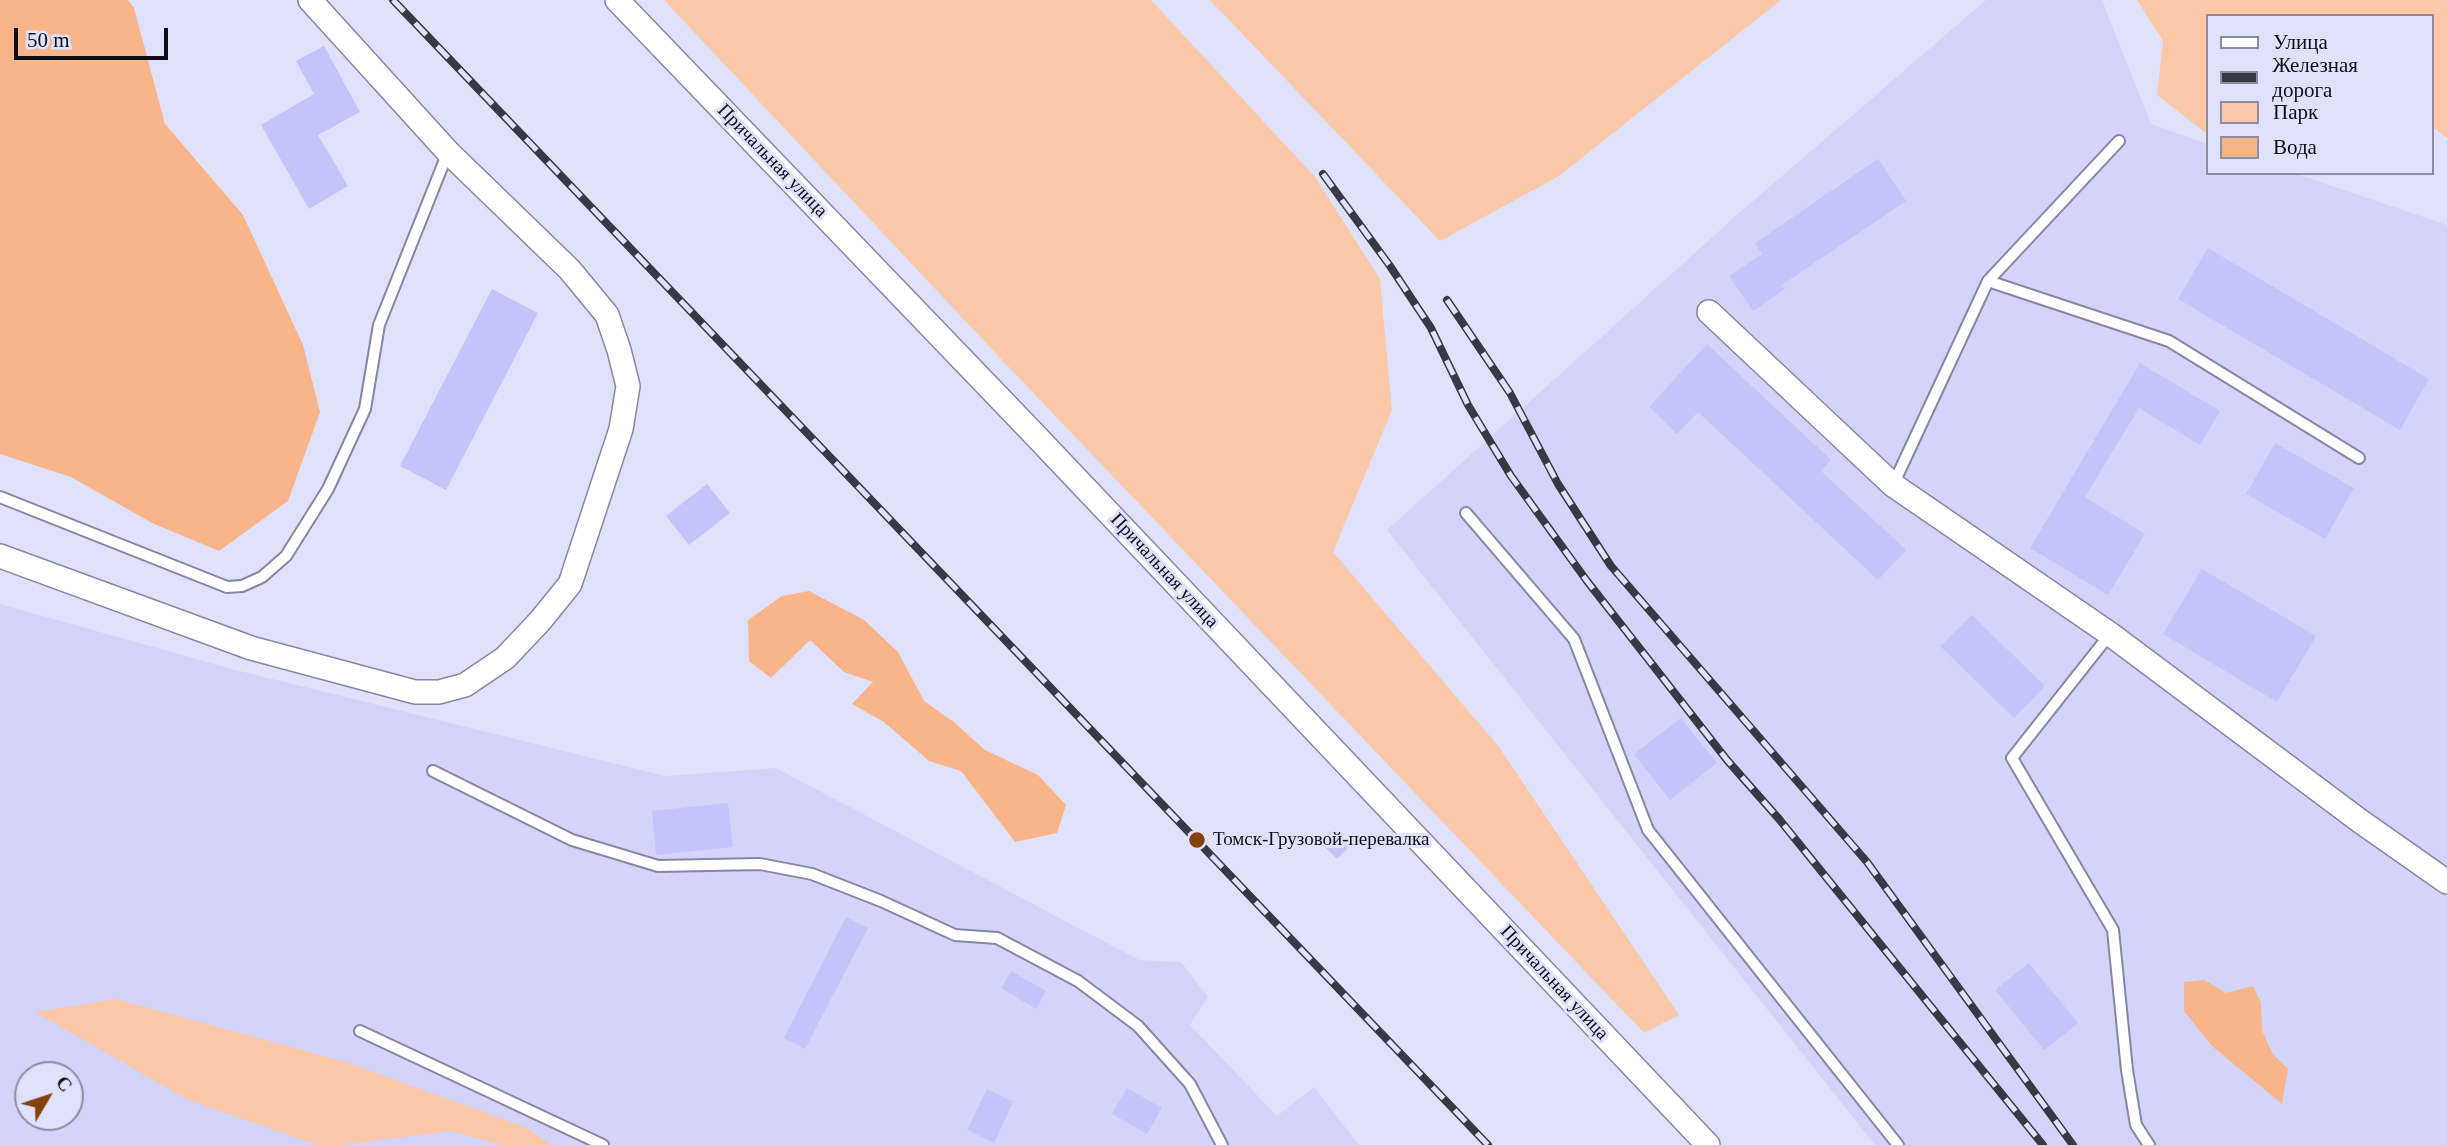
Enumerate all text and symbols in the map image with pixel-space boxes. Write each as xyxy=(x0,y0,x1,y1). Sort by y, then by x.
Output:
scale bar xyxy=(18,14,172,58)
legend xyxy=(2206,14,2433,175)
text: 50 m xyxy=(27,28,70,52)
text: Улица xyxy=(2273,30,2328,54)
text: Железная дорога xyxy=(2272,53,2358,102)
street label: Причальная улица xyxy=(712,100,832,222)
text: Парк xyxy=(2273,100,2318,124)
text: Вода xyxy=(2273,135,2317,159)
street label: Причальная улица xyxy=(1105,509,1223,633)
place label: Томск-Грузовой-перевалка xyxy=(1213,829,1429,851)
marker: Томск-Грузовой-перевалка xyxy=(1187,830,1207,850)
street label: Причальная улица xyxy=(1495,921,1613,1045)
north arrow xyxy=(14,1061,84,1131)
text: С xyxy=(52,1072,77,1096)

